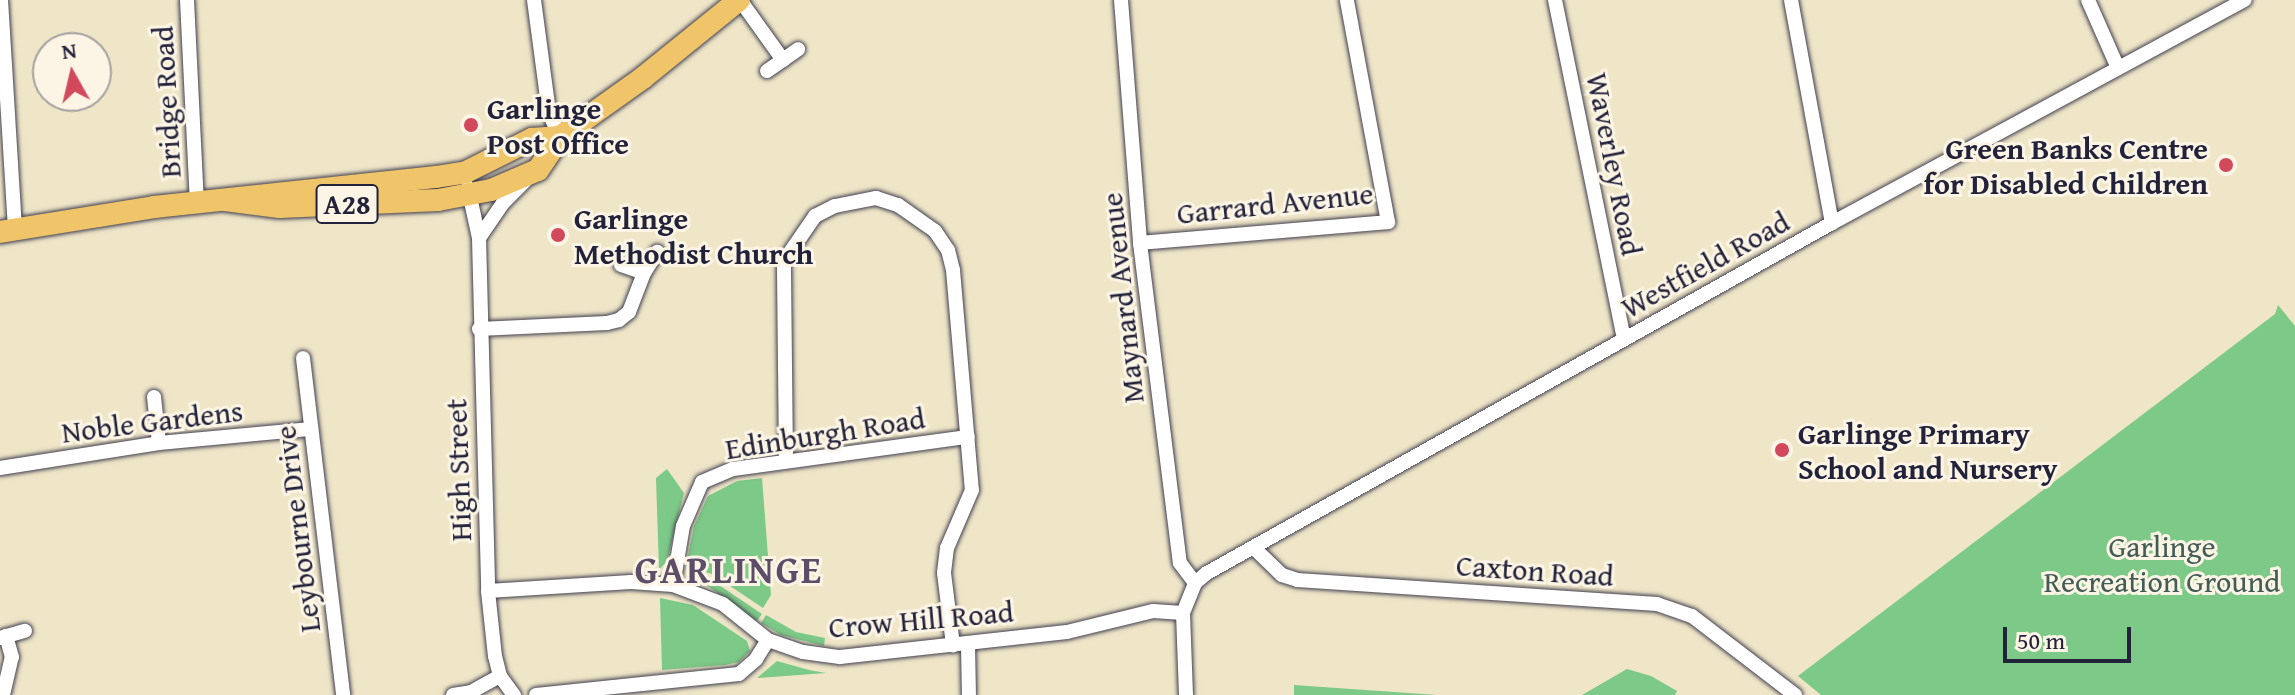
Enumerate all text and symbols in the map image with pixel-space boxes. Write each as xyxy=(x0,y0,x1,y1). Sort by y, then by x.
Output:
street label: Bridge Road xyxy=(144,25,188,179)
north arrow xyxy=(32,32,112,112)
text: N xyxy=(59,33,78,67)
street label: Waverley Road xyxy=(1580,70,1650,258)
place label: Garlinge Post Office xyxy=(487,90,629,160)
marker: Garlinge Post Office xyxy=(462,116,480,134)
place label: Green Banks Centre for Disabled Children xyxy=(1923,130,2208,200)
marker: Green Banks Centre for Disabled Children xyxy=(2215,154,2237,176)
street label: Garrard Avenue xyxy=(1175,175,1375,231)
road number: A28 xyxy=(315,180,379,228)
street label: Maynard Avenue xyxy=(1093,191,1151,405)
place label: Garlinge Methodist Church xyxy=(574,200,813,270)
street label: Westfield Road xyxy=(1615,203,1795,325)
marker: Garlinge Methodist Church xyxy=(549,226,567,244)
street label: Noble Gardens xyxy=(59,392,245,450)
street label: High Street xyxy=(438,398,478,542)
street label: Edinburgh Road xyxy=(723,399,927,467)
place label: Garlinge Primary School and Nursery xyxy=(1798,415,2057,486)
street label: Leybourne Drive xyxy=(266,424,328,634)
marker: Garlinge Primary School and Nursery xyxy=(1773,441,1791,459)
park label: Garlinge Recreation Ground xyxy=(2044,528,2280,598)
district label: GARLINGE xyxy=(635,547,823,593)
street label: Caxton Road xyxy=(1455,547,1615,593)
street label: Crow Hill Road xyxy=(827,593,1015,645)
scale bar xyxy=(2007,611,2135,661)
text: 50 m xyxy=(2017,623,2065,658)

